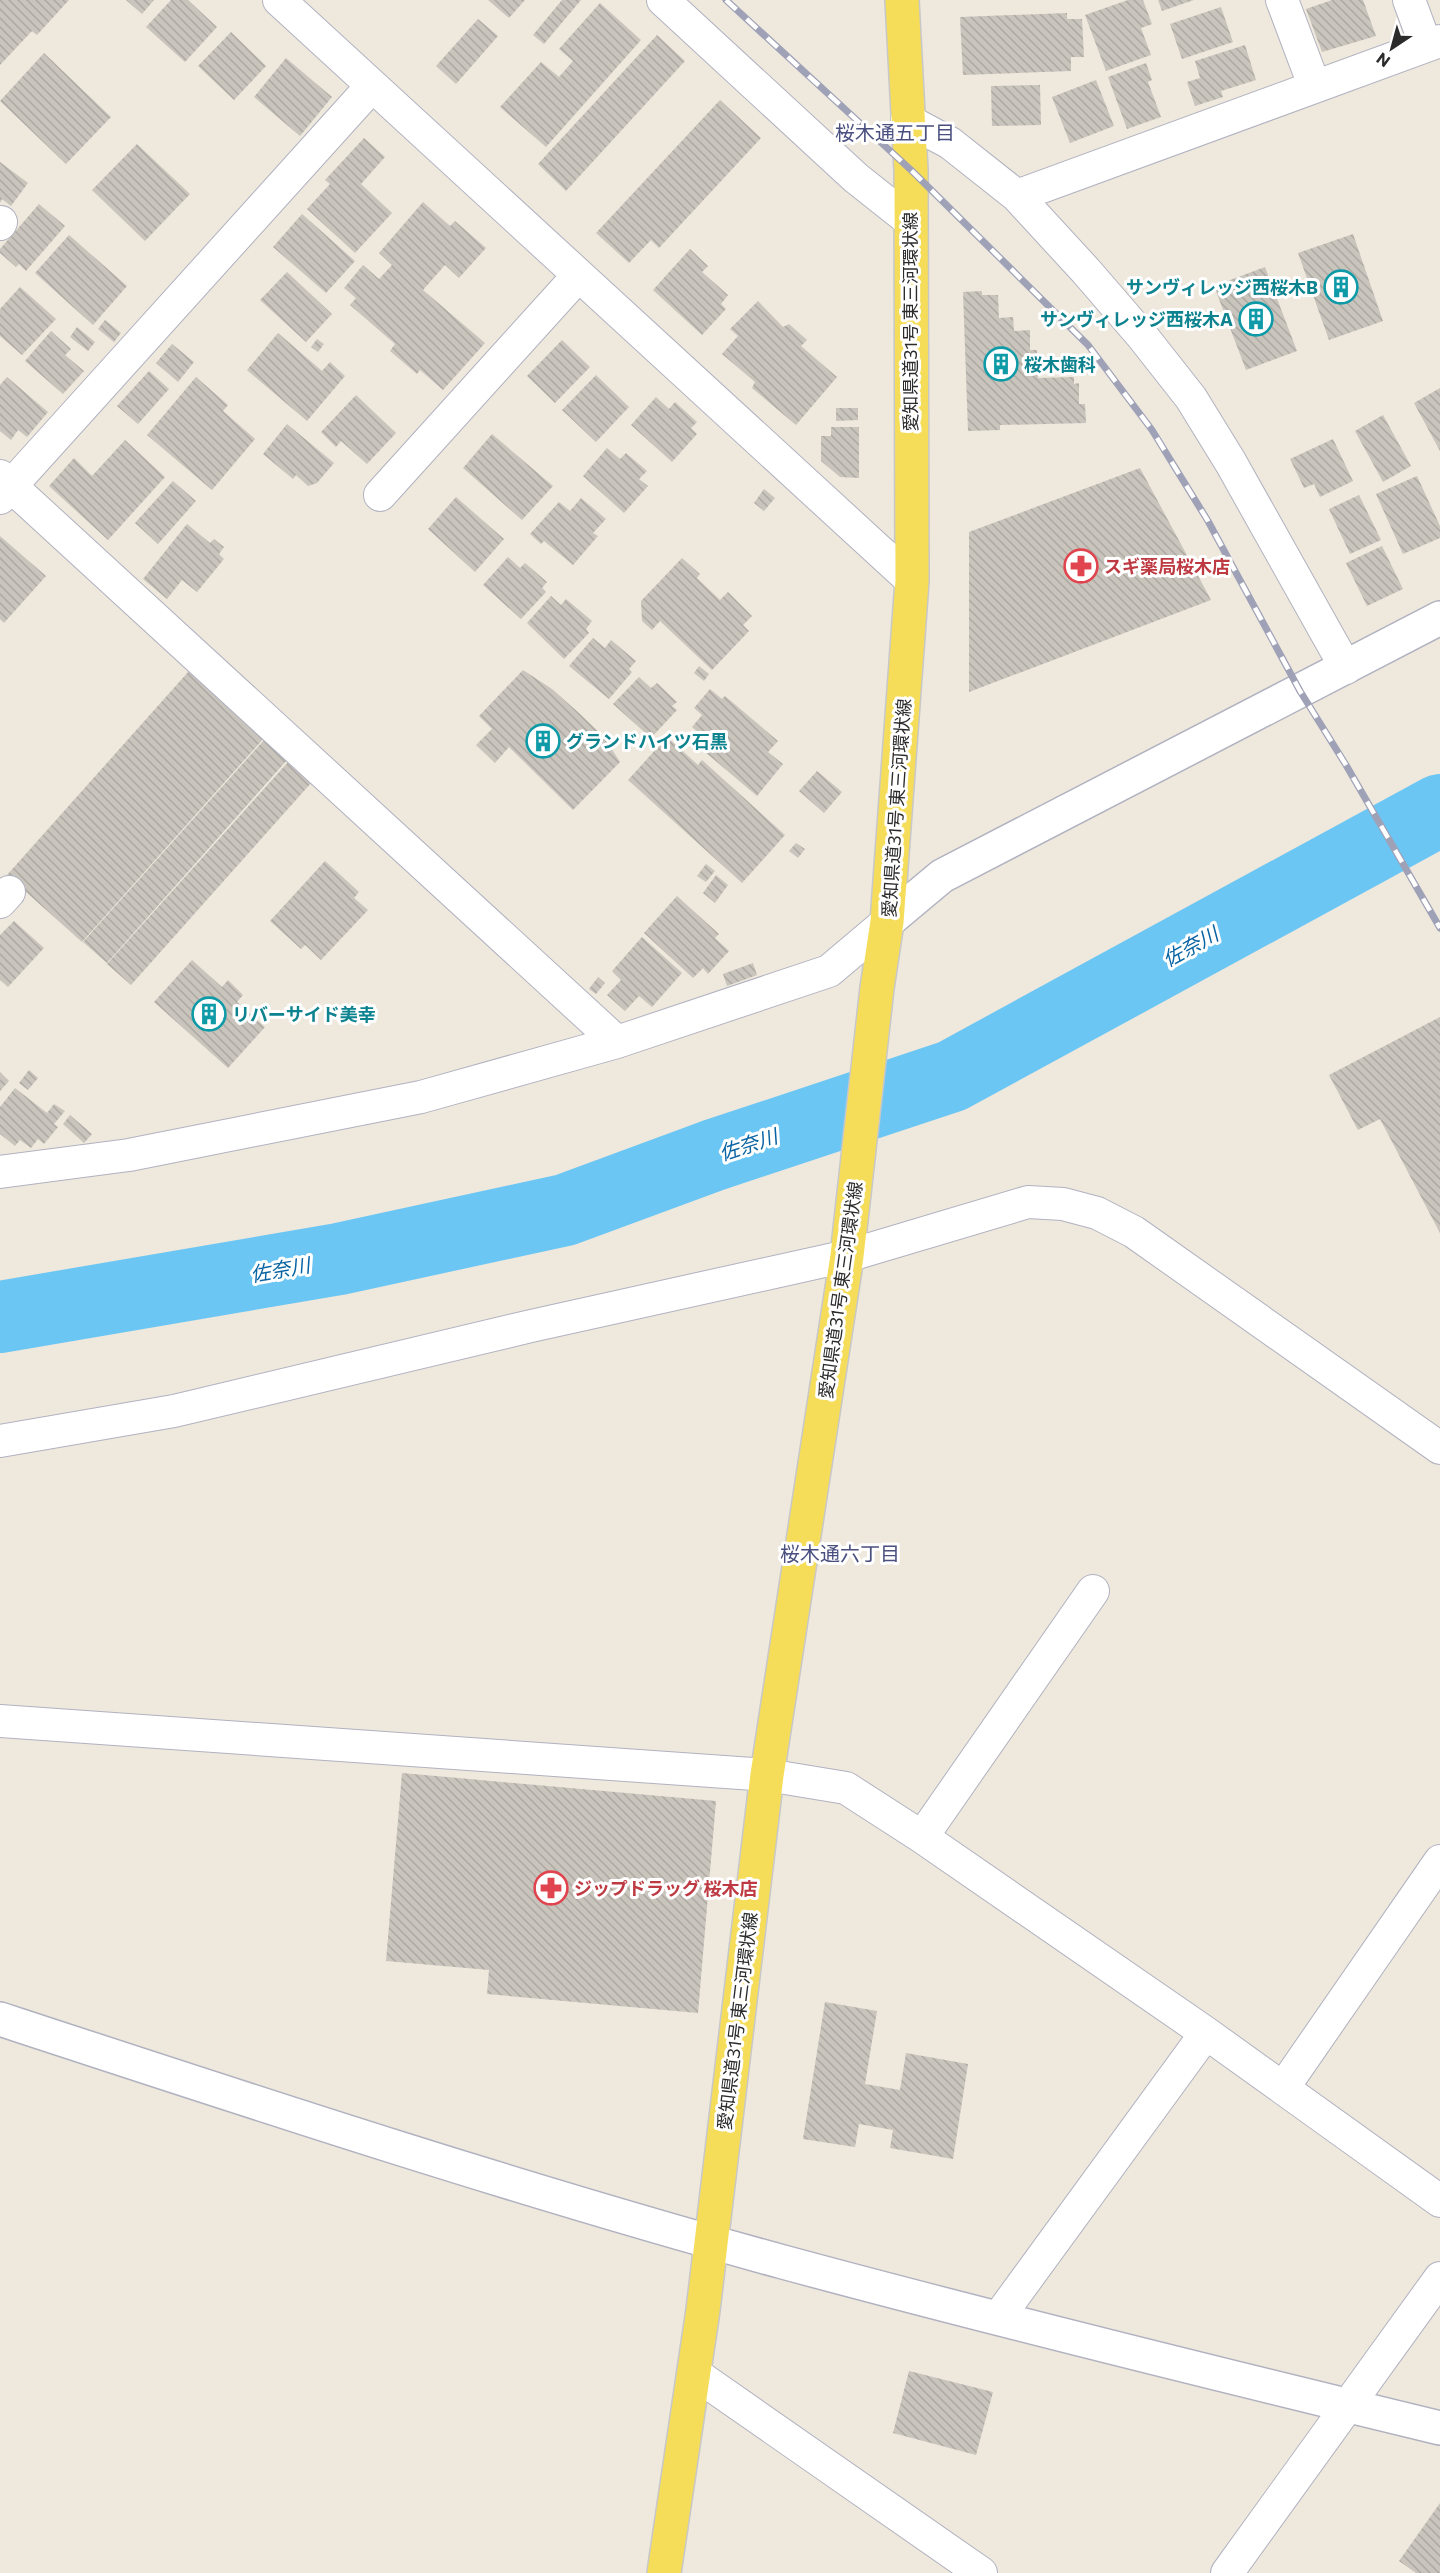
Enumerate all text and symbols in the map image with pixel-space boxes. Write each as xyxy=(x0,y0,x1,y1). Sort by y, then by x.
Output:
north arrow xyxy=(1362,18,1422,78)
text: N xyxy=(1372,49,1393,72)
district label: 桜木通五丁目 xyxy=(835,120,955,144)
street label: 愛知県道31号 東三河環状線 xyxy=(899,212,921,432)
building icon: サンヴィレッジ西桜木B xyxy=(1323,269,1359,305)
place label: サンヴィレッジ西桜木B xyxy=(1126,276,1318,298)
building icon: サンヴィレッジ西桜木A xyxy=(1238,301,1274,337)
place label: サンヴィレッジ西桜木A xyxy=(1040,308,1233,330)
building icon: 桜木歯科 xyxy=(983,346,1019,382)
place label: 桜木歯科 xyxy=(1024,353,1096,375)
pharmacy icon: スギ薬局桜木店 xyxy=(1063,548,1099,584)
place label: スギ薬局桜木店 xyxy=(1104,555,1230,577)
street label: 愛知県道31号 東三河環状線 xyxy=(877,698,915,918)
building icon: グランドハイツ石黒 xyxy=(525,723,561,759)
place label: グランドハイツ石黒 xyxy=(566,730,728,752)
water label: 佐奈川 xyxy=(1158,920,1224,971)
building icon: リバーサイド美幸 xyxy=(191,996,227,1032)
place label: リバーサイド美幸 xyxy=(232,1003,376,1025)
water label: 佐奈川 xyxy=(716,1123,782,1165)
street label: 愛知県道31号 東三河環状線 xyxy=(814,1180,866,1400)
water label: 佐奈川 xyxy=(248,1252,314,1286)
district label: 桜木通六丁目 xyxy=(780,1541,900,1565)
pharmacy icon: ジップドラッグ 桜木店 xyxy=(533,1870,569,1906)
place label: ジップドラッグ 桜木店 xyxy=(574,1877,757,1899)
street label: 愛知県道31号 東三河環状線 xyxy=(713,1911,761,2131)

